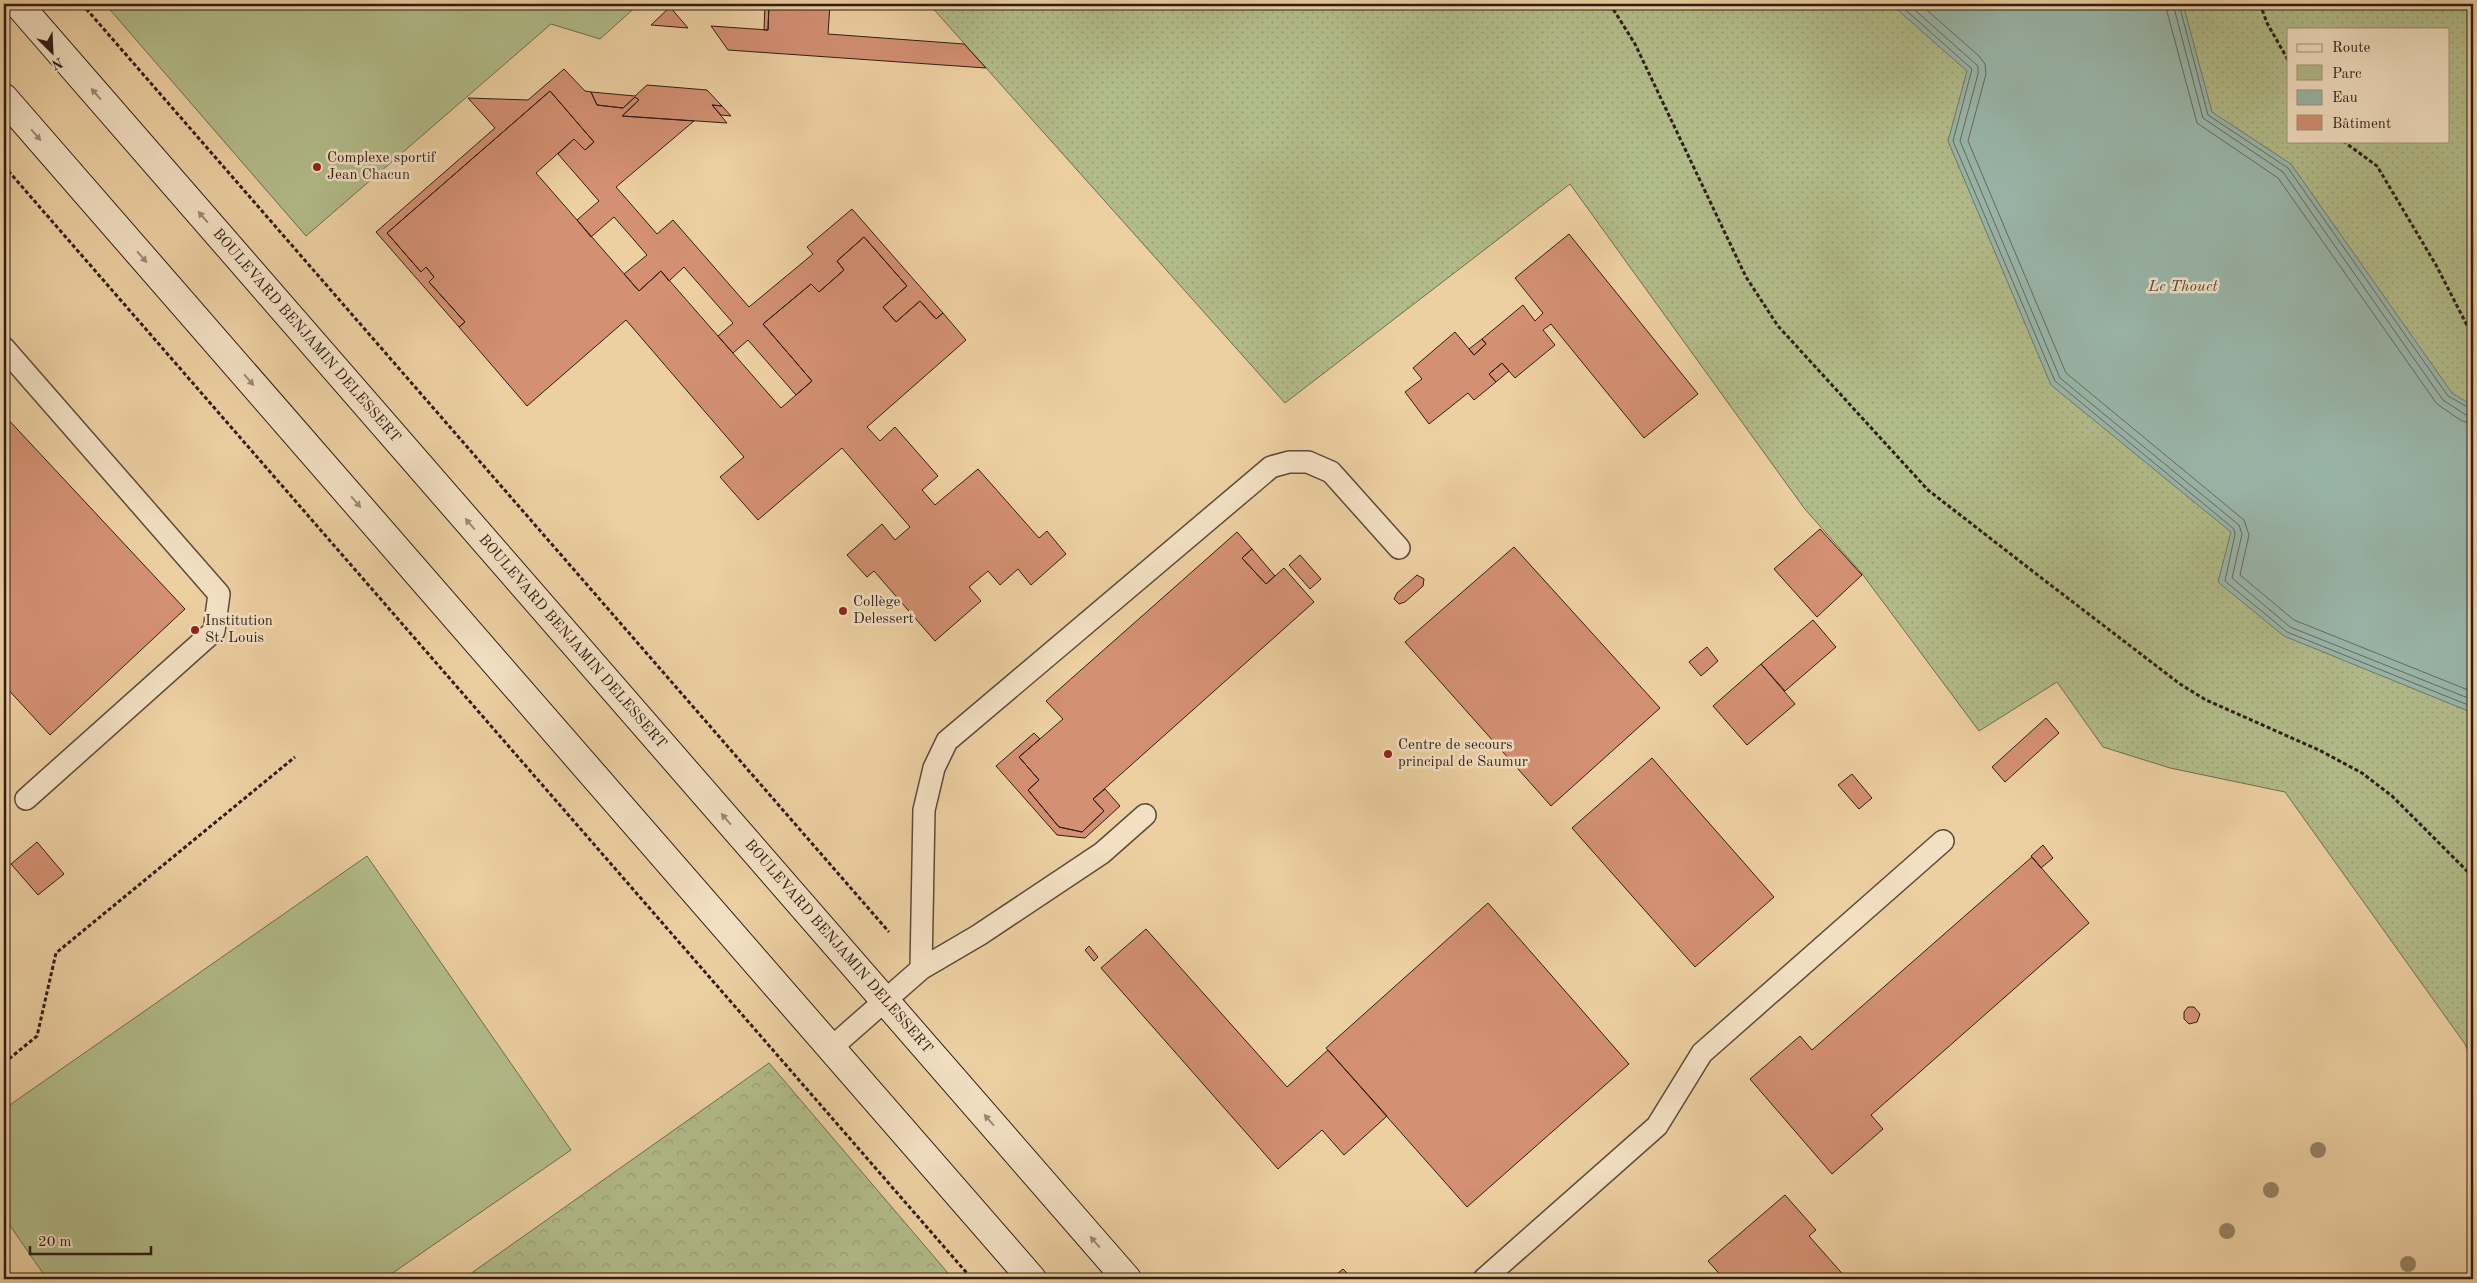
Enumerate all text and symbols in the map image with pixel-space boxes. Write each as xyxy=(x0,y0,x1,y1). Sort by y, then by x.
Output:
north arrow xyxy=(28,28,78,78)
legend xyxy=(2287,28,2450,142)
text: Route xyxy=(2332,41,2370,56)
text: N xyxy=(49,54,65,72)
text: Parc xyxy=(2332,67,2362,82)
one-way arrow xyxy=(90,89,102,101)
text: Eau xyxy=(2332,91,2358,106)
text: Bâtiment xyxy=(2332,117,2391,132)
one-way arrow xyxy=(30,128,42,140)
place label: Complexe sportif Jean Chacun xyxy=(327,151,437,183)
marker: Complexe sportif Jean Chacun xyxy=(311,161,323,173)
one-way arrow xyxy=(198,211,209,223)
street label: BOULEVARD BENJAMIN DELESSERT xyxy=(209,226,403,446)
one-way arrow xyxy=(137,251,148,264)
water label: Le Thouet xyxy=(2147,279,2219,295)
one-way arrow xyxy=(243,373,255,385)
one-way arrow xyxy=(350,496,362,508)
one-way arrow xyxy=(465,518,476,531)
street label: BOULEVARD BENJAMIN DELESSERT xyxy=(475,532,669,752)
place label: Collège Delessert xyxy=(853,595,914,627)
marker: Collège Delessert xyxy=(837,605,849,617)
place label: Institution St. Louis xyxy=(205,614,273,646)
marker: Institution St. Louis xyxy=(189,624,201,636)
place label: Centre de secours principal de Saumur xyxy=(1398,738,1528,770)
marker: Centre de secours principal de Saumur xyxy=(1382,748,1394,760)
one-way arrow xyxy=(721,812,732,825)
street label: BOULEVARD BENJAMIN DELESSERT xyxy=(741,837,935,1057)
one-way arrow xyxy=(983,1114,994,1127)
scale bar xyxy=(30,1223,151,1255)
text: 20 m xyxy=(38,1235,72,1250)
one-way arrow xyxy=(1090,1236,1101,1249)

